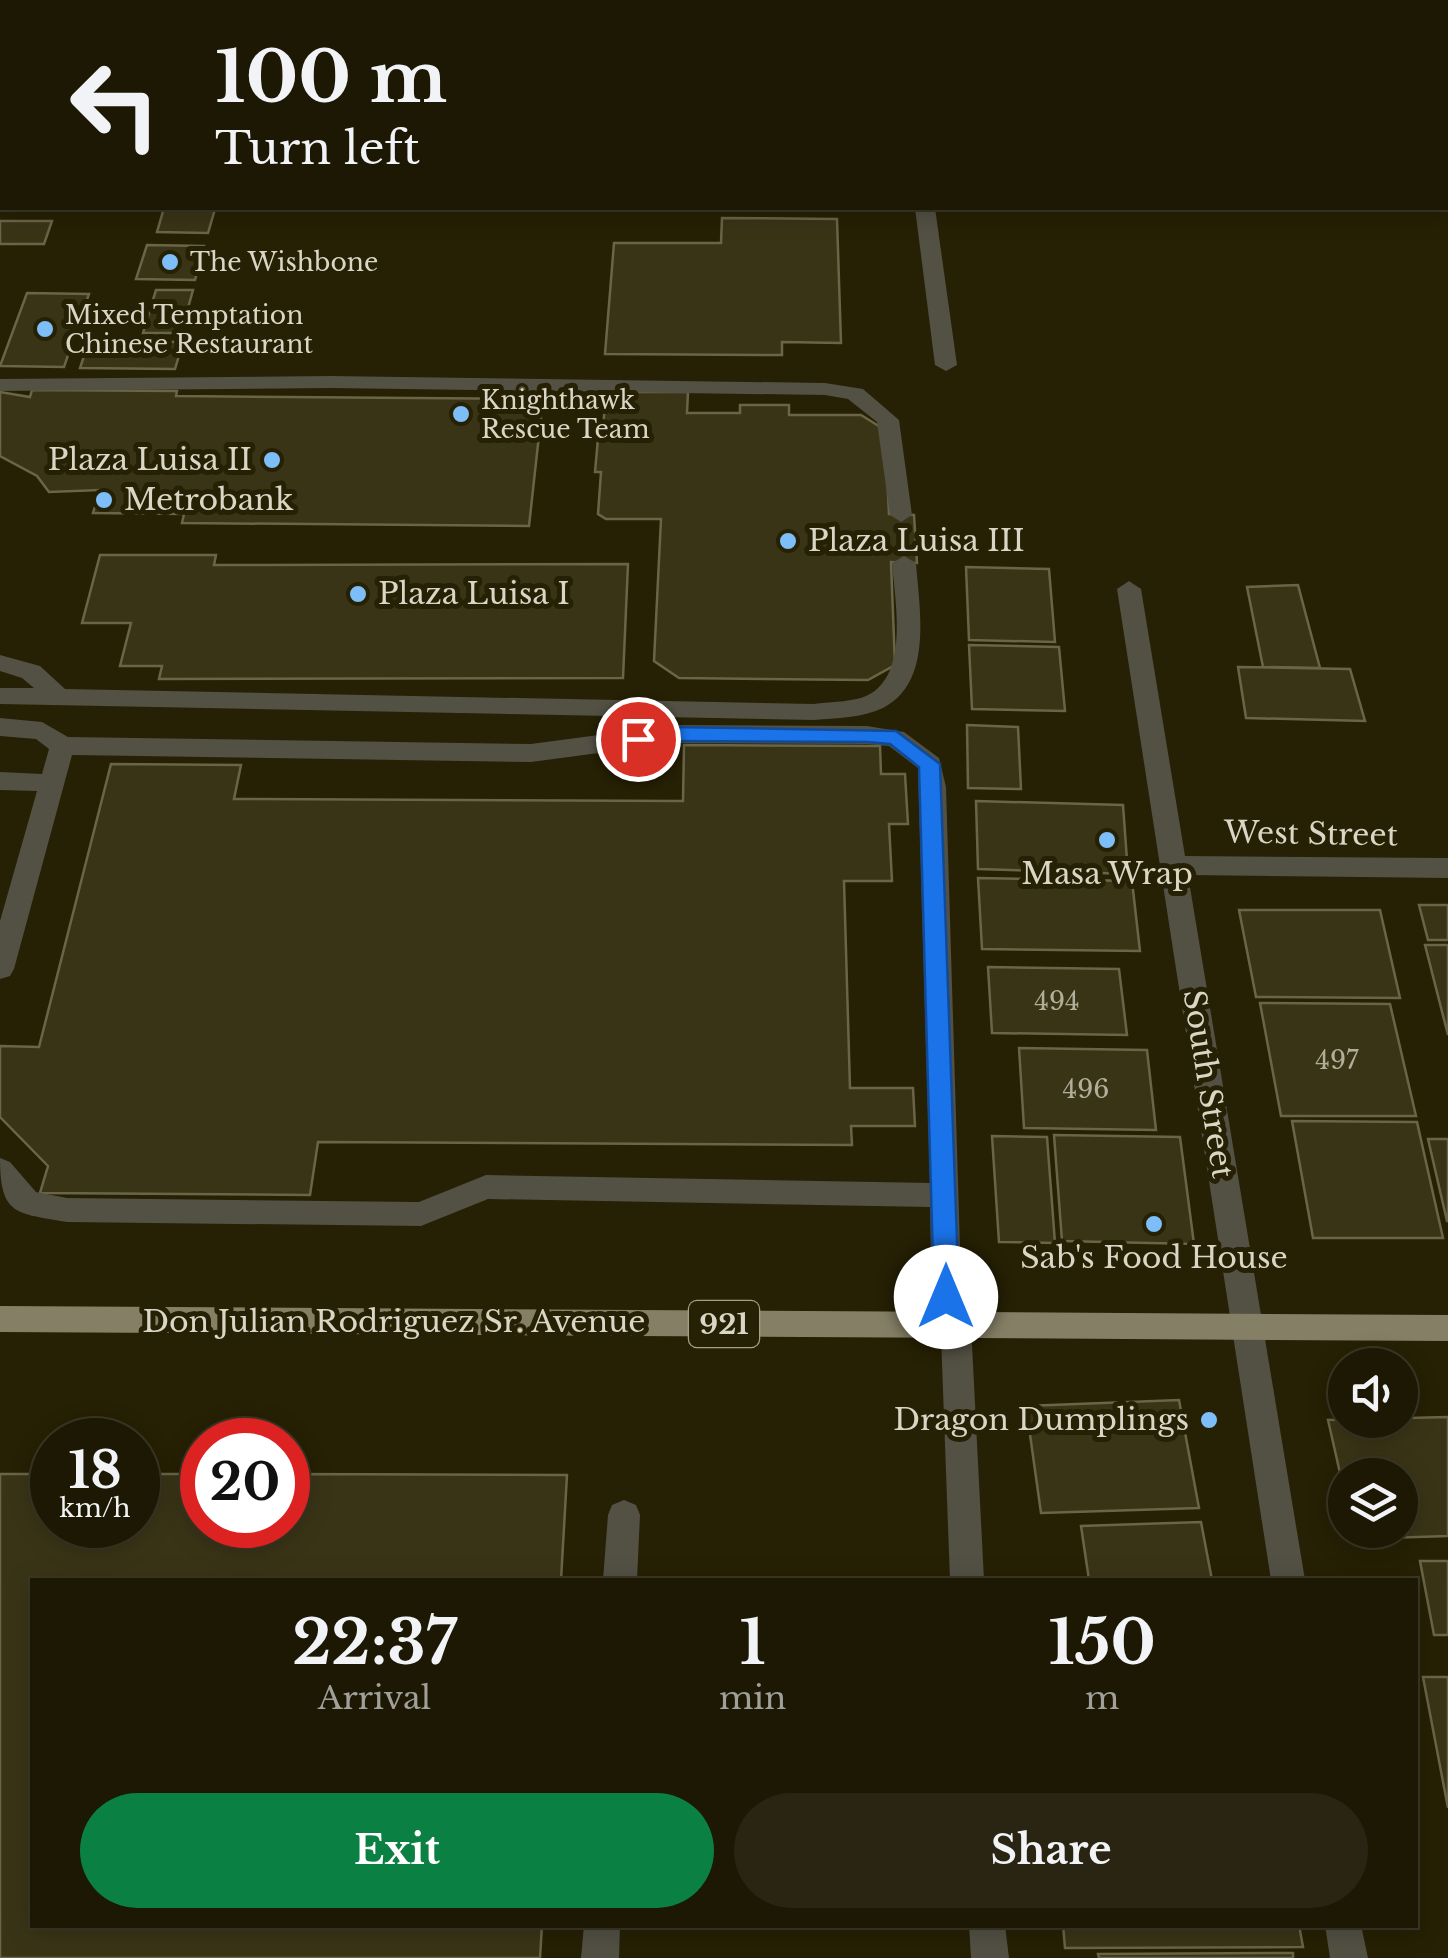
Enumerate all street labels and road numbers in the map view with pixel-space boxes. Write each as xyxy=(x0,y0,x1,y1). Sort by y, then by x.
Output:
street label: West Street xyxy=(1223,813,1399,854)
street label: South Street xyxy=(1175,987,1242,1181)
road number: 921 xyxy=(689,1301,759,1347)
street label: Don Julian Rodriguez Sr. Avenue xyxy=(142,1303,646,1340)

